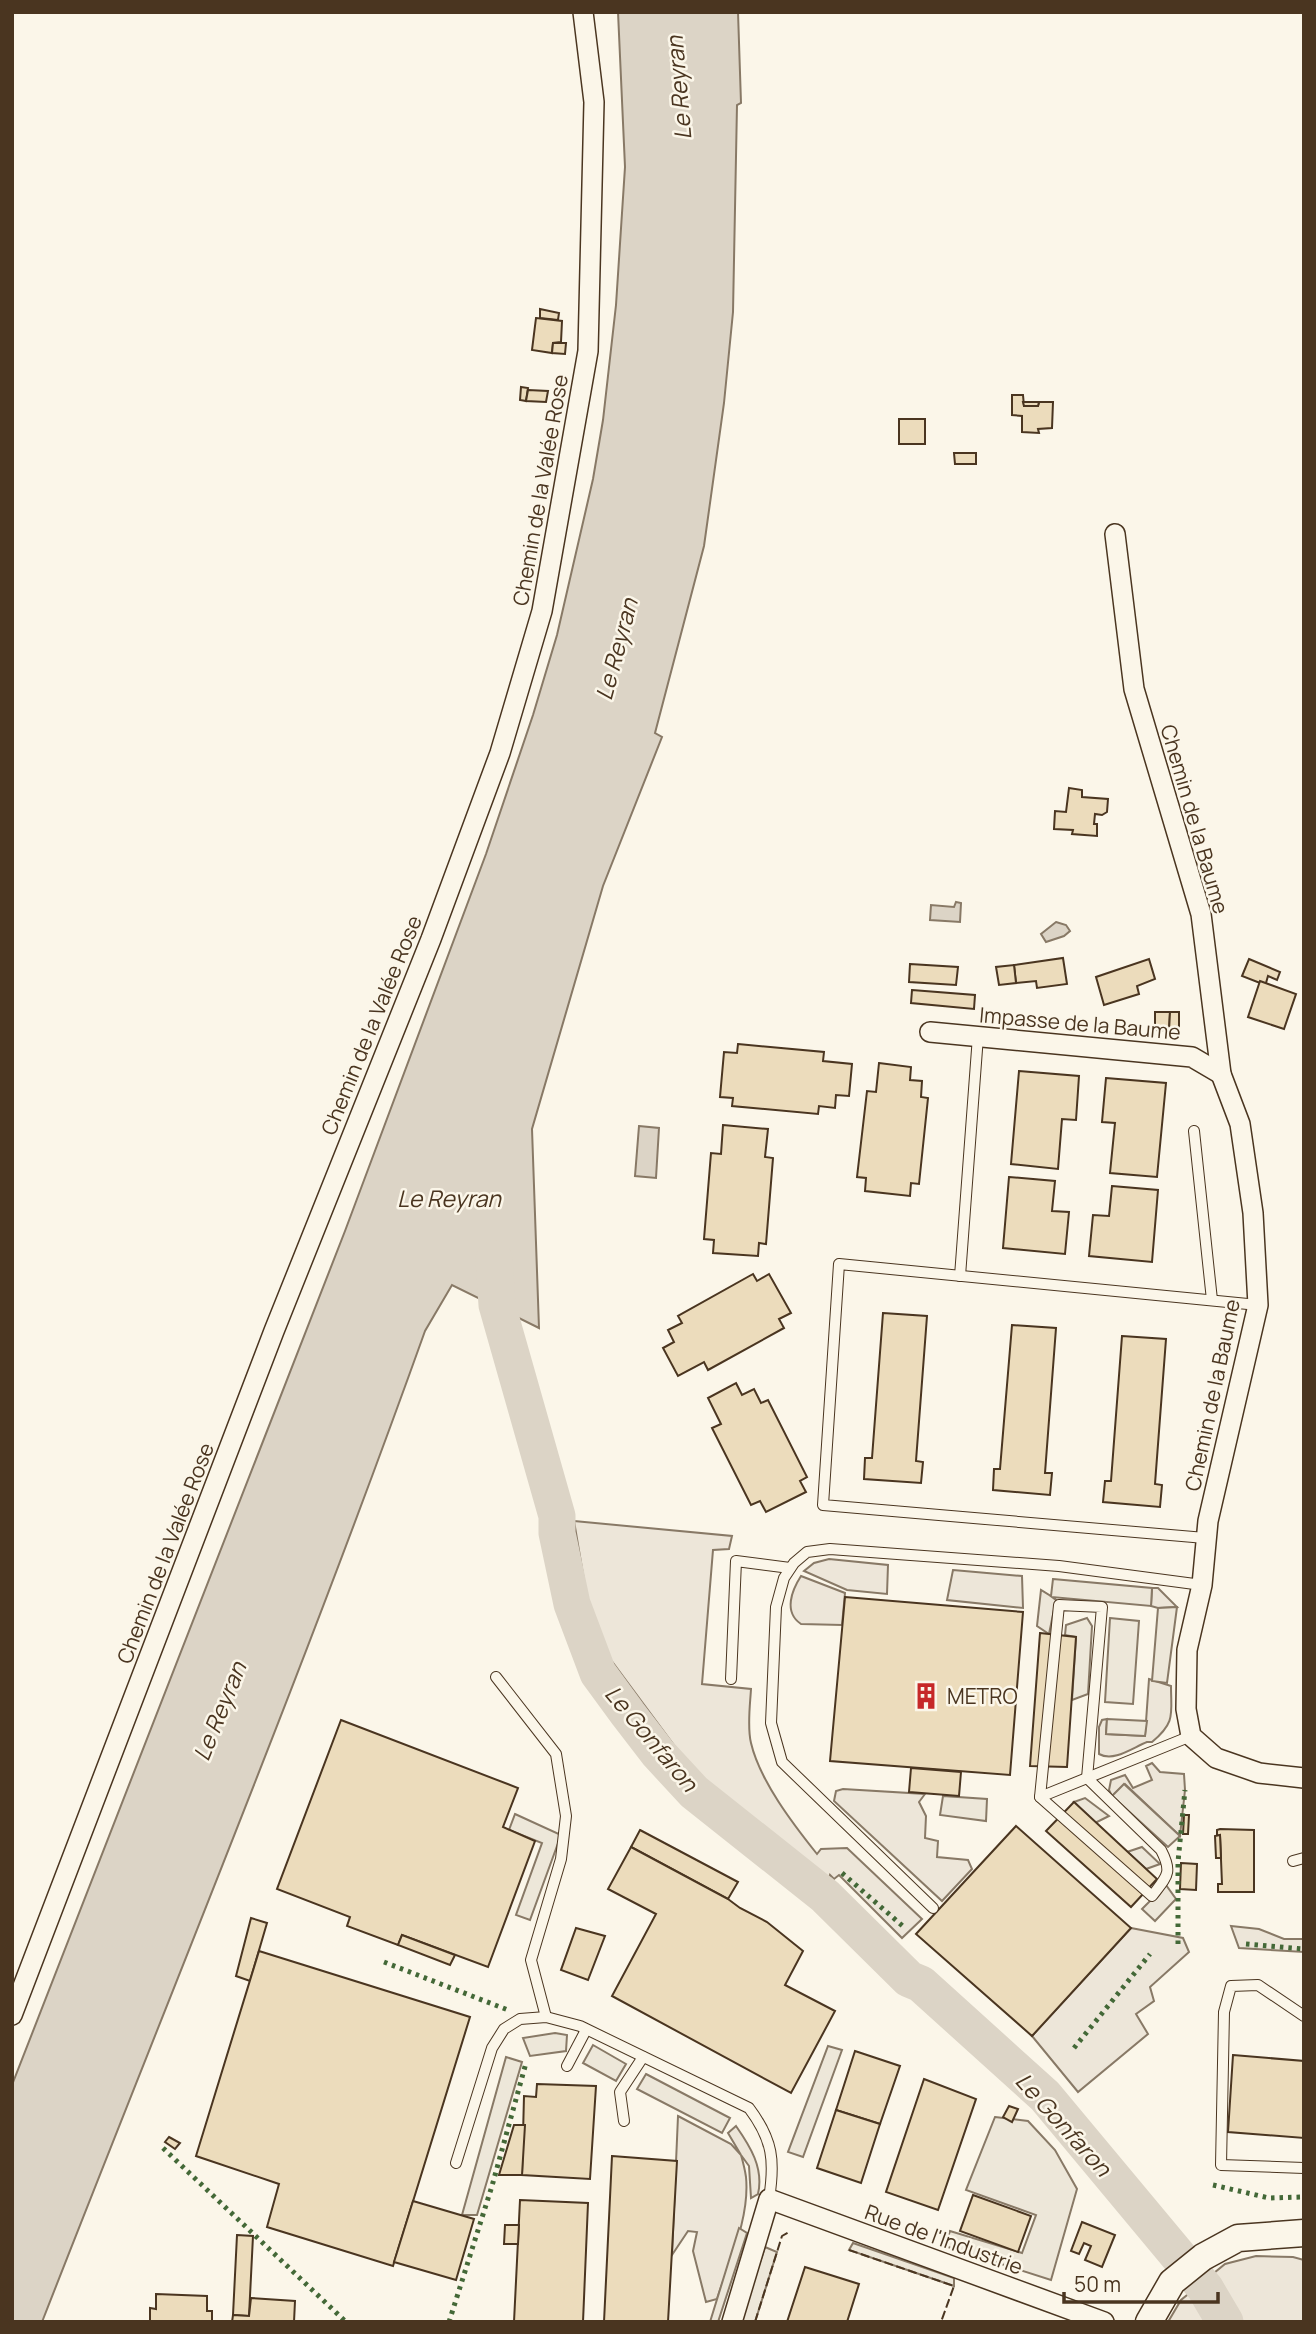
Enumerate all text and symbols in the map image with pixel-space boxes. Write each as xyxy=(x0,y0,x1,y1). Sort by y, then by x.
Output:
water label: Le Reyran xyxy=(657,34,698,141)
street label: Chemin de la Valée Rose xyxy=(506,372,574,608)
water label: Le Reyran xyxy=(587,593,645,703)
street label: Chemin de la Baume xyxy=(1155,721,1235,917)
street label: Chemin de la Valée Rose xyxy=(314,911,428,1139)
street label: Impasse de la Baume xyxy=(978,1000,1182,1046)
water label: Le Reyran xyxy=(397,1182,502,1214)
street label: Chemin de la Baume xyxy=(1178,1296,1246,1494)
street label: Chemin de la Valée Rose xyxy=(110,1439,220,1667)
water label: Le Reyran xyxy=(185,1656,254,1765)
water label: Le Gonfaron xyxy=(598,1678,707,1799)
building icon: METRO xyxy=(911,1681,941,1711)
place label: METRO xyxy=(947,1682,1018,1710)
water label: Le Gonfaron xyxy=(1009,2065,1120,2184)
street label: Rue de l'Industrie xyxy=(861,2197,1027,2281)
scale bar xyxy=(1064,2260,1218,2304)
text: 50 m xyxy=(1074,2270,1121,2298)

